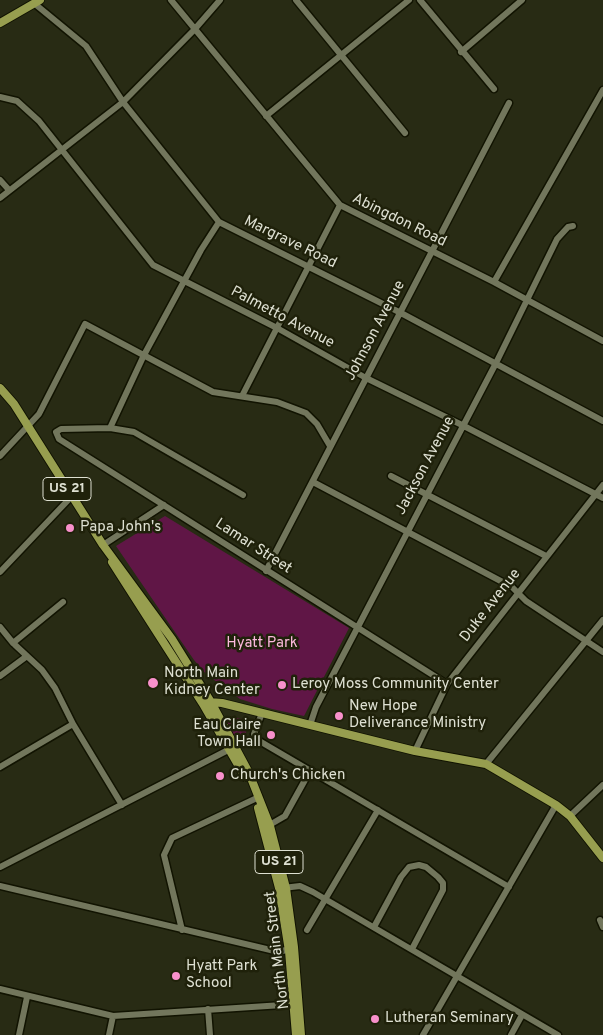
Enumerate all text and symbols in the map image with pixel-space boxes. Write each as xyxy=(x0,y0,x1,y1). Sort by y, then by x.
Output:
street label: Abingdon Road xyxy=(349,190,449,252)
street label: Margrave Road xyxy=(241,213,339,273)
street label: Johnson Avenue xyxy=(342,278,410,384)
street label: Palmetto Avenue xyxy=(227,283,337,353)
street label: Jackson Avenue xyxy=(393,414,459,518)
road number: US 21 xyxy=(43,478,91,500)
street label: Lamar Street xyxy=(211,515,295,579)
place label: Papa John's xyxy=(80,519,161,537)
marker: Papa John's xyxy=(64,522,76,534)
street label: Duke Avenue xyxy=(457,566,525,646)
park label: Hyatt Park xyxy=(226,635,298,653)
place label: North Main Kidney Center xyxy=(164,665,260,700)
marker: North Main Kidney Center xyxy=(146,676,160,690)
place label: Leroy Moss Community Center xyxy=(292,676,499,694)
marker: Leroy Moss Community Center xyxy=(276,679,288,691)
place label: New Hope Deliverance Ministry xyxy=(349,698,486,733)
marker: New Hope Deliverance Ministry xyxy=(333,710,345,722)
place label: Eau Claire Town Hall xyxy=(193,717,261,752)
marker: Eau Claire Town Hall xyxy=(265,729,277,741)
place label: Church's Chicken xyxy=(230,767,346,785)
marker: Church's Chicken xyxy=(214,770,226,782)
road number: US 21 xyxy=(255,850,303,874)
street label: North Main Street xyxy=(262,890,294,1010)
place label: Hyatt Park School xyxy=(186,958,257,993)
marker: Hyatt Park School xyxy=(170,970,182,982)
place label: Lutheran Seminary xyxy=(385,1010,514,1028)
marker: Lutheran Seminary xyxy=(369,1013,381,1025)

